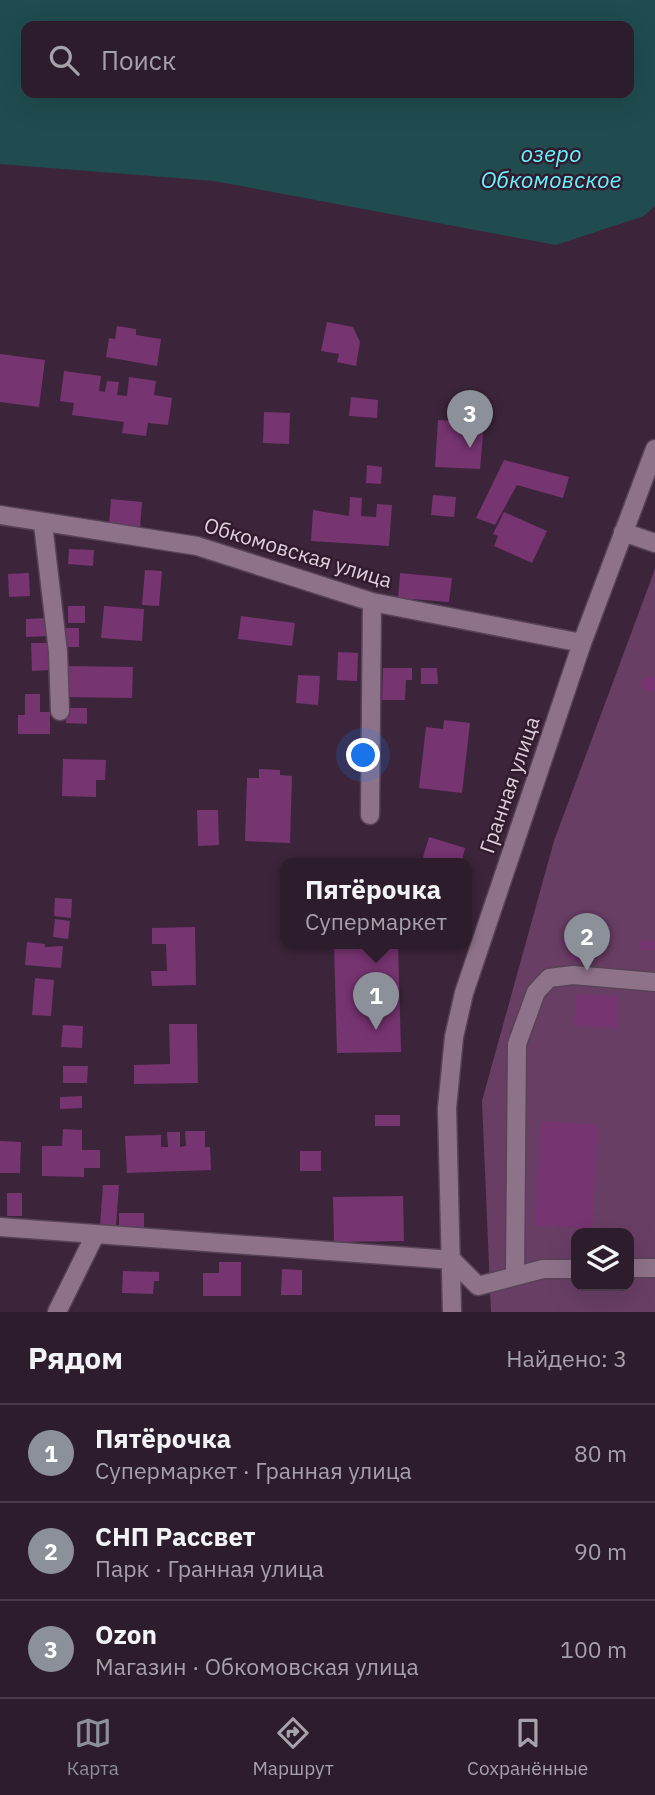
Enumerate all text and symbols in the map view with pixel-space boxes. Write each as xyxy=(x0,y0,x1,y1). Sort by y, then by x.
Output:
search box xyxy=(21,21,634,98)
icon: search xyxy=(45,41,83,79)
text: Поиск xyxy=(101,43,176,77)
water label: озеро Обкомовское xyxy=(481,138,622,194)
pin: 3 xyxy=(447,390,493,448)
street label: Обкомовская улица xyxy=(201,510,396,594)
street label: Гранная улица xyxy=(473,713,546,857)
your location xyxy=(346,738,380,772)
popup xyxy=(280,858,472,949)
text: Пятёрочка xyxy=(305,872,441,906)
text: Супермаркет xyxy=(305,906,447,936)
pin: 2 xyxy=(564,913,610,971)
pin: 1 xyxy=(353,972,399,1030)
map controls xyxy=(571,1228,634,1291)
button: layers xyxy=(571,1228,634,1291)
text: Рядом xyxy=(28,1338,123,1377)
text: Найдено: 3 xyxy=(506,1343,627,1373)
text: Пятёрочка xyxy=(95,1421,231,1455)
text: 1 xyxy=(44,1438,58,1468)
text: 80 m xyxy=(574,1438,627,1468)
text: Супермаркет · Гранная улица xyxy=(95,1455,412,1485)
text: СНП Рассвет xyxy=(95,1519,256,1553)
text: 2 xyxy=(44,1536,58,1566)
text: 90 m xyxy=(574,1536,627,1566)
text: Парк · Гранная улица xyxy=(95,1553,324,1583)
text: Ozon xyxy=(95,1617,157,1651)
text: 3 xyxy=(44,1634,58,1664)
text: 100 m xyxy=(560,1634,627,1664)
text: Магазин · Обкомовская улица xyxy=(95,1651,419,1681)
tab: Карта xyxy=(67,1714,119,1780)
tab: Маршрут xyxy=(252,1714,334,1780)
tab: Сохранённые xyxy=(467,1714,588,1780)

